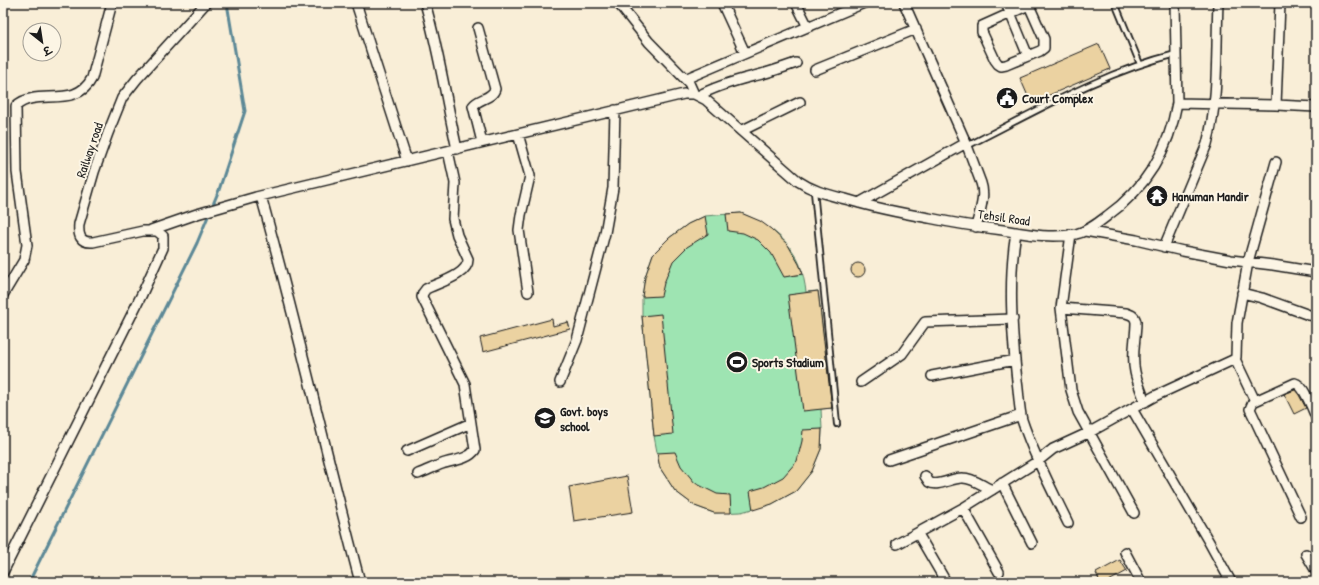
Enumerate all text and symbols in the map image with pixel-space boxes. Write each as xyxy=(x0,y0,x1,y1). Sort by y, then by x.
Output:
north arrow xyxy=(22,22,62,62)
text: उ xyxy=(39,42,55,59)
public building icon: Court Complex xyxy=(994,85,1020,111)
place label: Court Complex xyxy=(1022,89,1093,108)
street label: Railway road xyxy=(71,120,107,180)
temple icon: Hanuman Mandir xyxy=(1144,183,1170,209)
place label: Hanuman Mandir xyxy=(1172,187,1250,205)
street label: Tehsil Road xyxy=(977,204,1031,230)
sports icon: Sports Stadium xyxy=(724,349,750,375)
place label: Sports Stadium xyxy=(752,353,824,372)
place label: Govt. boys school xyxy=(560,402,608,435)
school or university icon: Govt. boys school xyxy=(532,405,558,431)

